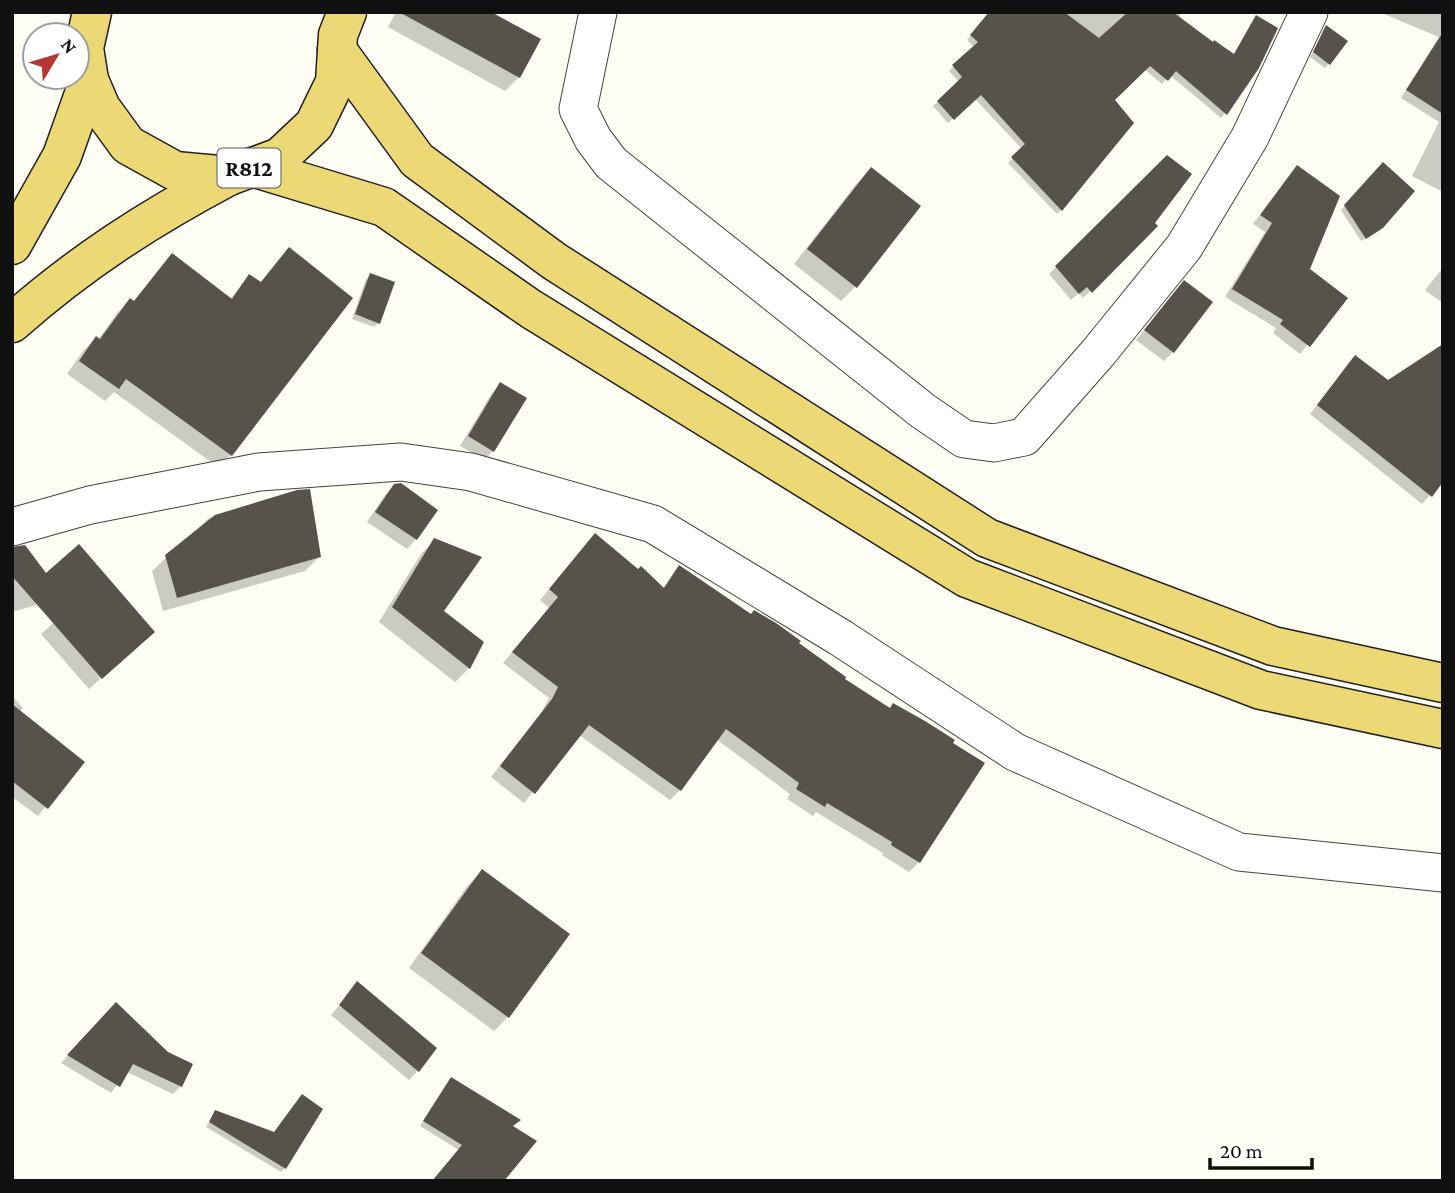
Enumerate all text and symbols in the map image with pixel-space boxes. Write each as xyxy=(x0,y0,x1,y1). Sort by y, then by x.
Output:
north arrow xyxy=(21,21,91,91)
text: N xyxy=(57,34,81,57)
road number: R812 xyxy=(218,148,280,188)
scale bar xyxy=(1210,1126,1312,1170)
text: 20 m xyxy=(1220,1139,1263,1163)

